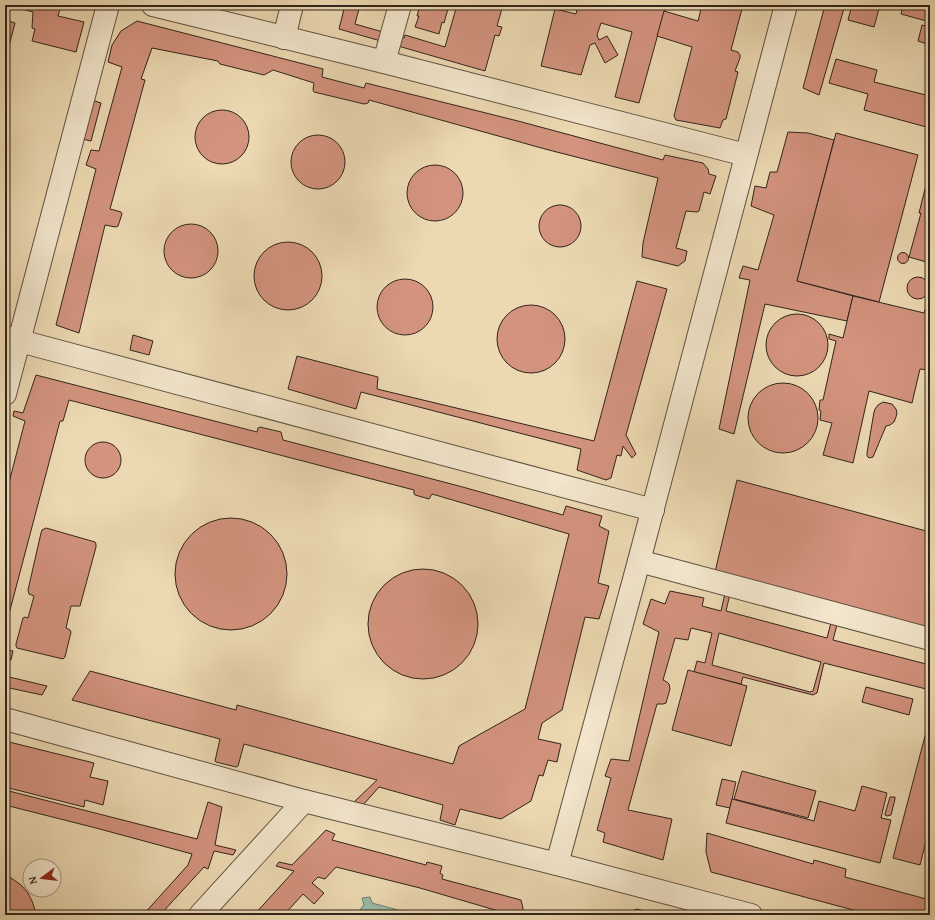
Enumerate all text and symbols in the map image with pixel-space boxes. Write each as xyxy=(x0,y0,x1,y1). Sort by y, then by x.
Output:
north arrow xyxy=(22,858,62,898)
text: N xyxy=(23,874,41,886)

